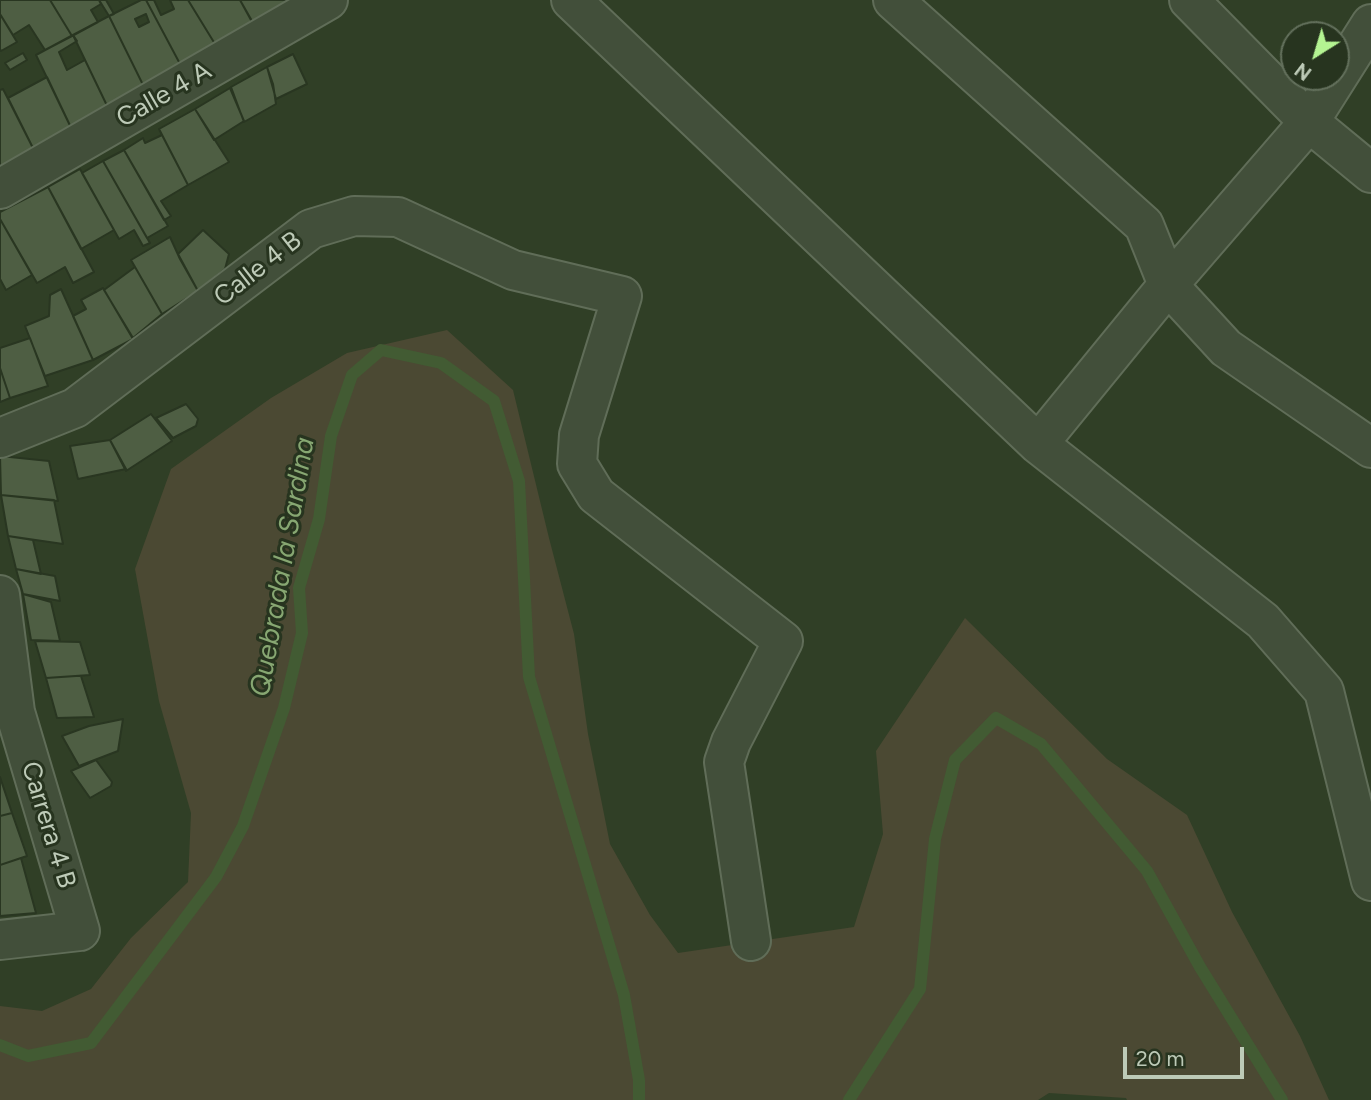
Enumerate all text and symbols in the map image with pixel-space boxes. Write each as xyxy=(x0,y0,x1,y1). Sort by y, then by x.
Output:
north arrow xyxy=(1280,21,1350,91)
street label: Calle 4 A xyxy=(111,55,217,135)
text: N xyxy=(1290,58,1316,85)
street label: Calle 4 B xyxy=(208,225,308,313)
water label: Quebrada la Sardina xyxy=(244,435,322,699)
street label: Carrera 4 B xyxy=(14,758,82,892)
scale bar xyxy=(1126,1034,1247,1078)
text: 20 m xyxy=(1136,1046,1184,1071)

